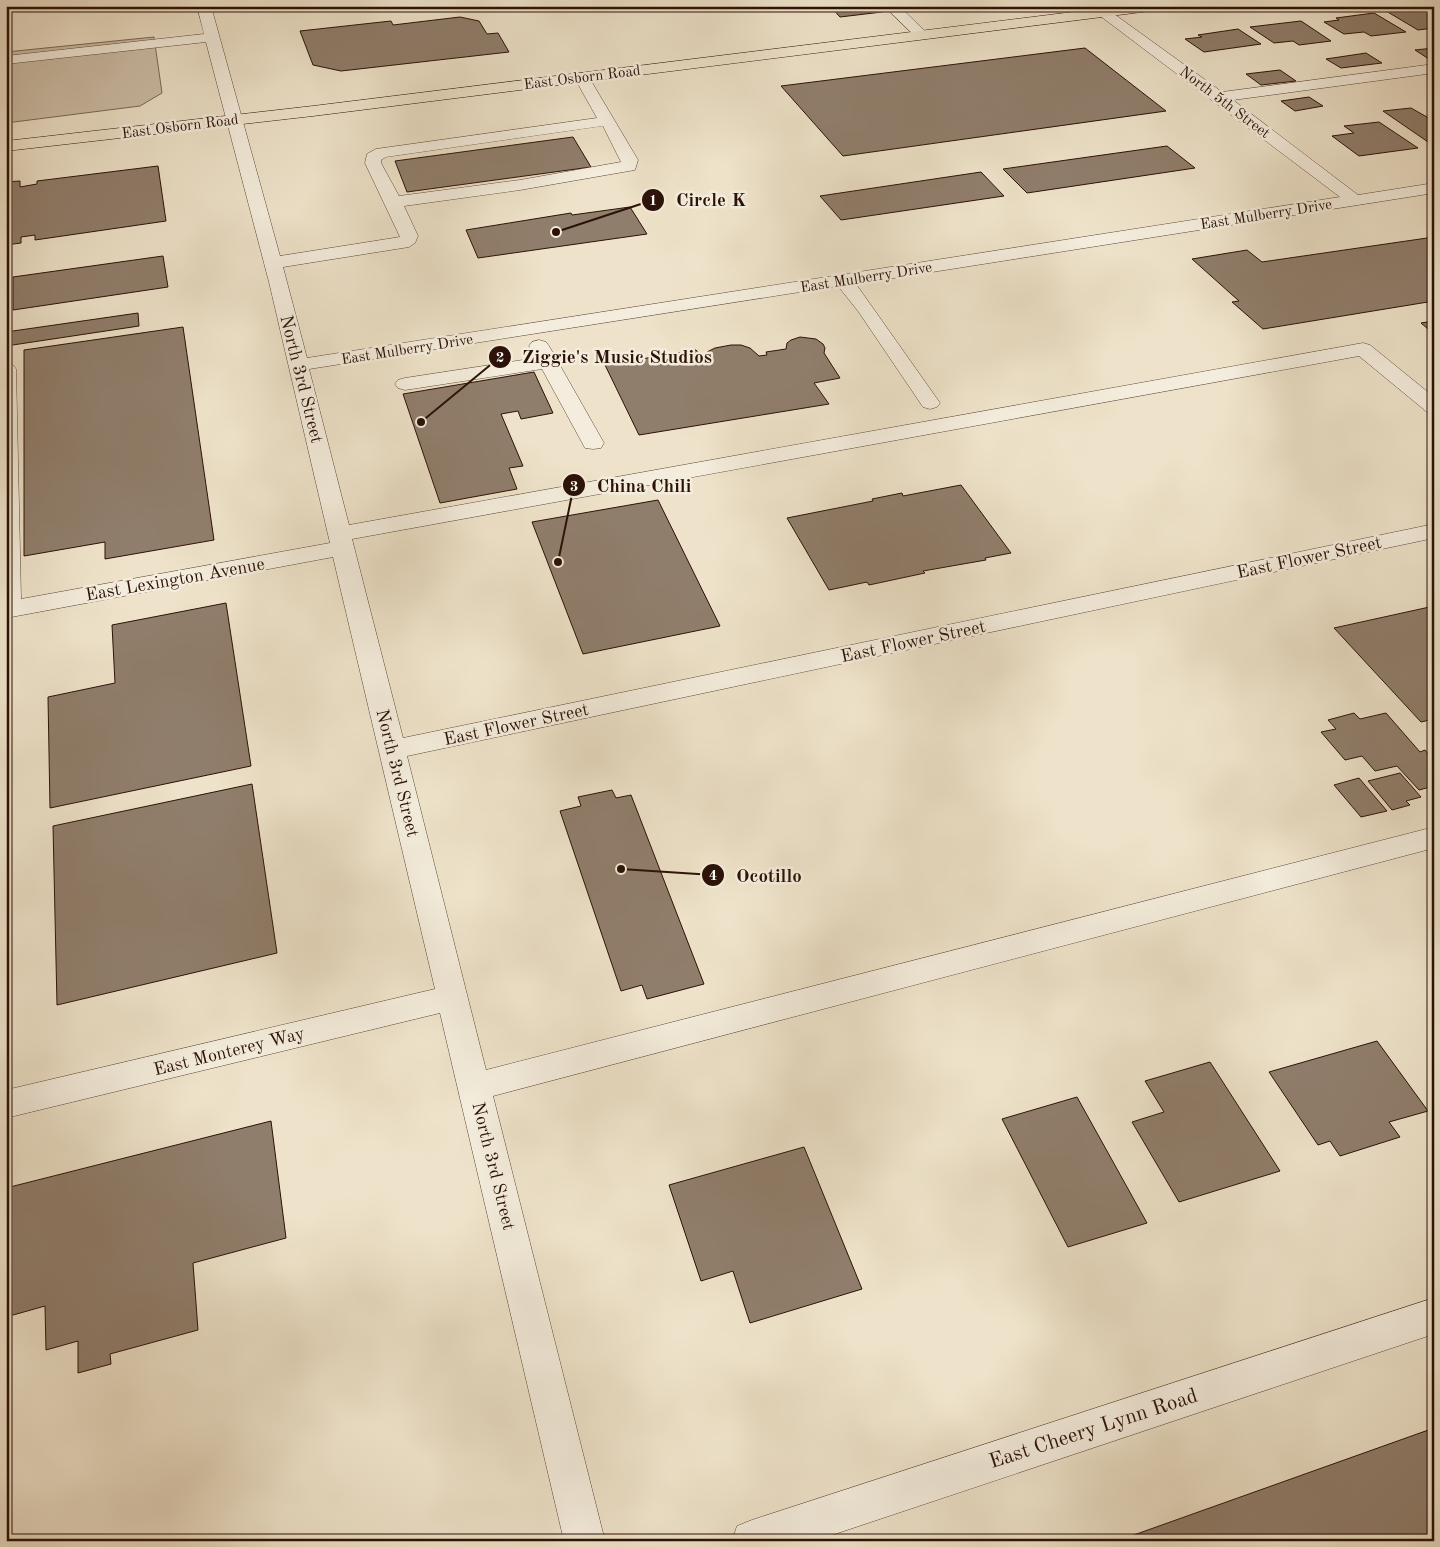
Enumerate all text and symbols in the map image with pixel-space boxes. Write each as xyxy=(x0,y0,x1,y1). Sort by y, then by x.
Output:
street label: East Osborn Road xyxy=(523,64,642,93)
street label: North 5th Street xyxy=(1176,64,1272,142)
street label: East Osborn Road xyxy=(121,113,240,142)
callout: Circle K xyxy=(641,183,756,217)
text: Circle K xyxy=(676,192,746,211)
text: 1 xyxy=(649,194,657,209)
street label: East Mulberry Drive xyxy=(1199,198,1333,233)
street label: East Mulberry Drive xyxy=(799,261,933,296)
street label: North 3rd Street xyxy=(276,313,326,445)
street label: East Mulberry Drive xyxy=(340,333,474,368)
callout: Ziggie's Music Studios xyxy=(488,340,722,374)
text: Ziggie's Music Studios xyxy=(522,349,712,368)
text: 2 xyxy=(496,351,504,366)
callout: China Chili xyxy=(562,468,701,502)
text: China Chili xyxy=(597,478,692,497)
text: 3 xyxy=(570,480,578,495)
street label: East Flower Street xyxy=(1235,534,1383,582)
street label: East Lexington Avenue xyxy=(84,555,266,605)
street label: East Flower Street xyxy=(839,618,987,666)
street label: East Flower Street xyxy=(442,701,590,749)
street label: North 3rd Street xyxy=(372,707,422,839)
callout: Ocotillo xyxy=(701,858,812,892)
text: Ocotillo xyxy=(736,868,802,887)
text: 4 xyxy=(709,869,717,884)
street label: East Monterey Way xyxy=(152,1024,307,1079)
street label: North 3rd Street xyxy=(468,1100,518,1232)
street label: East Cheery Lynn Road xyxy=(986,1386,1200,1473)

